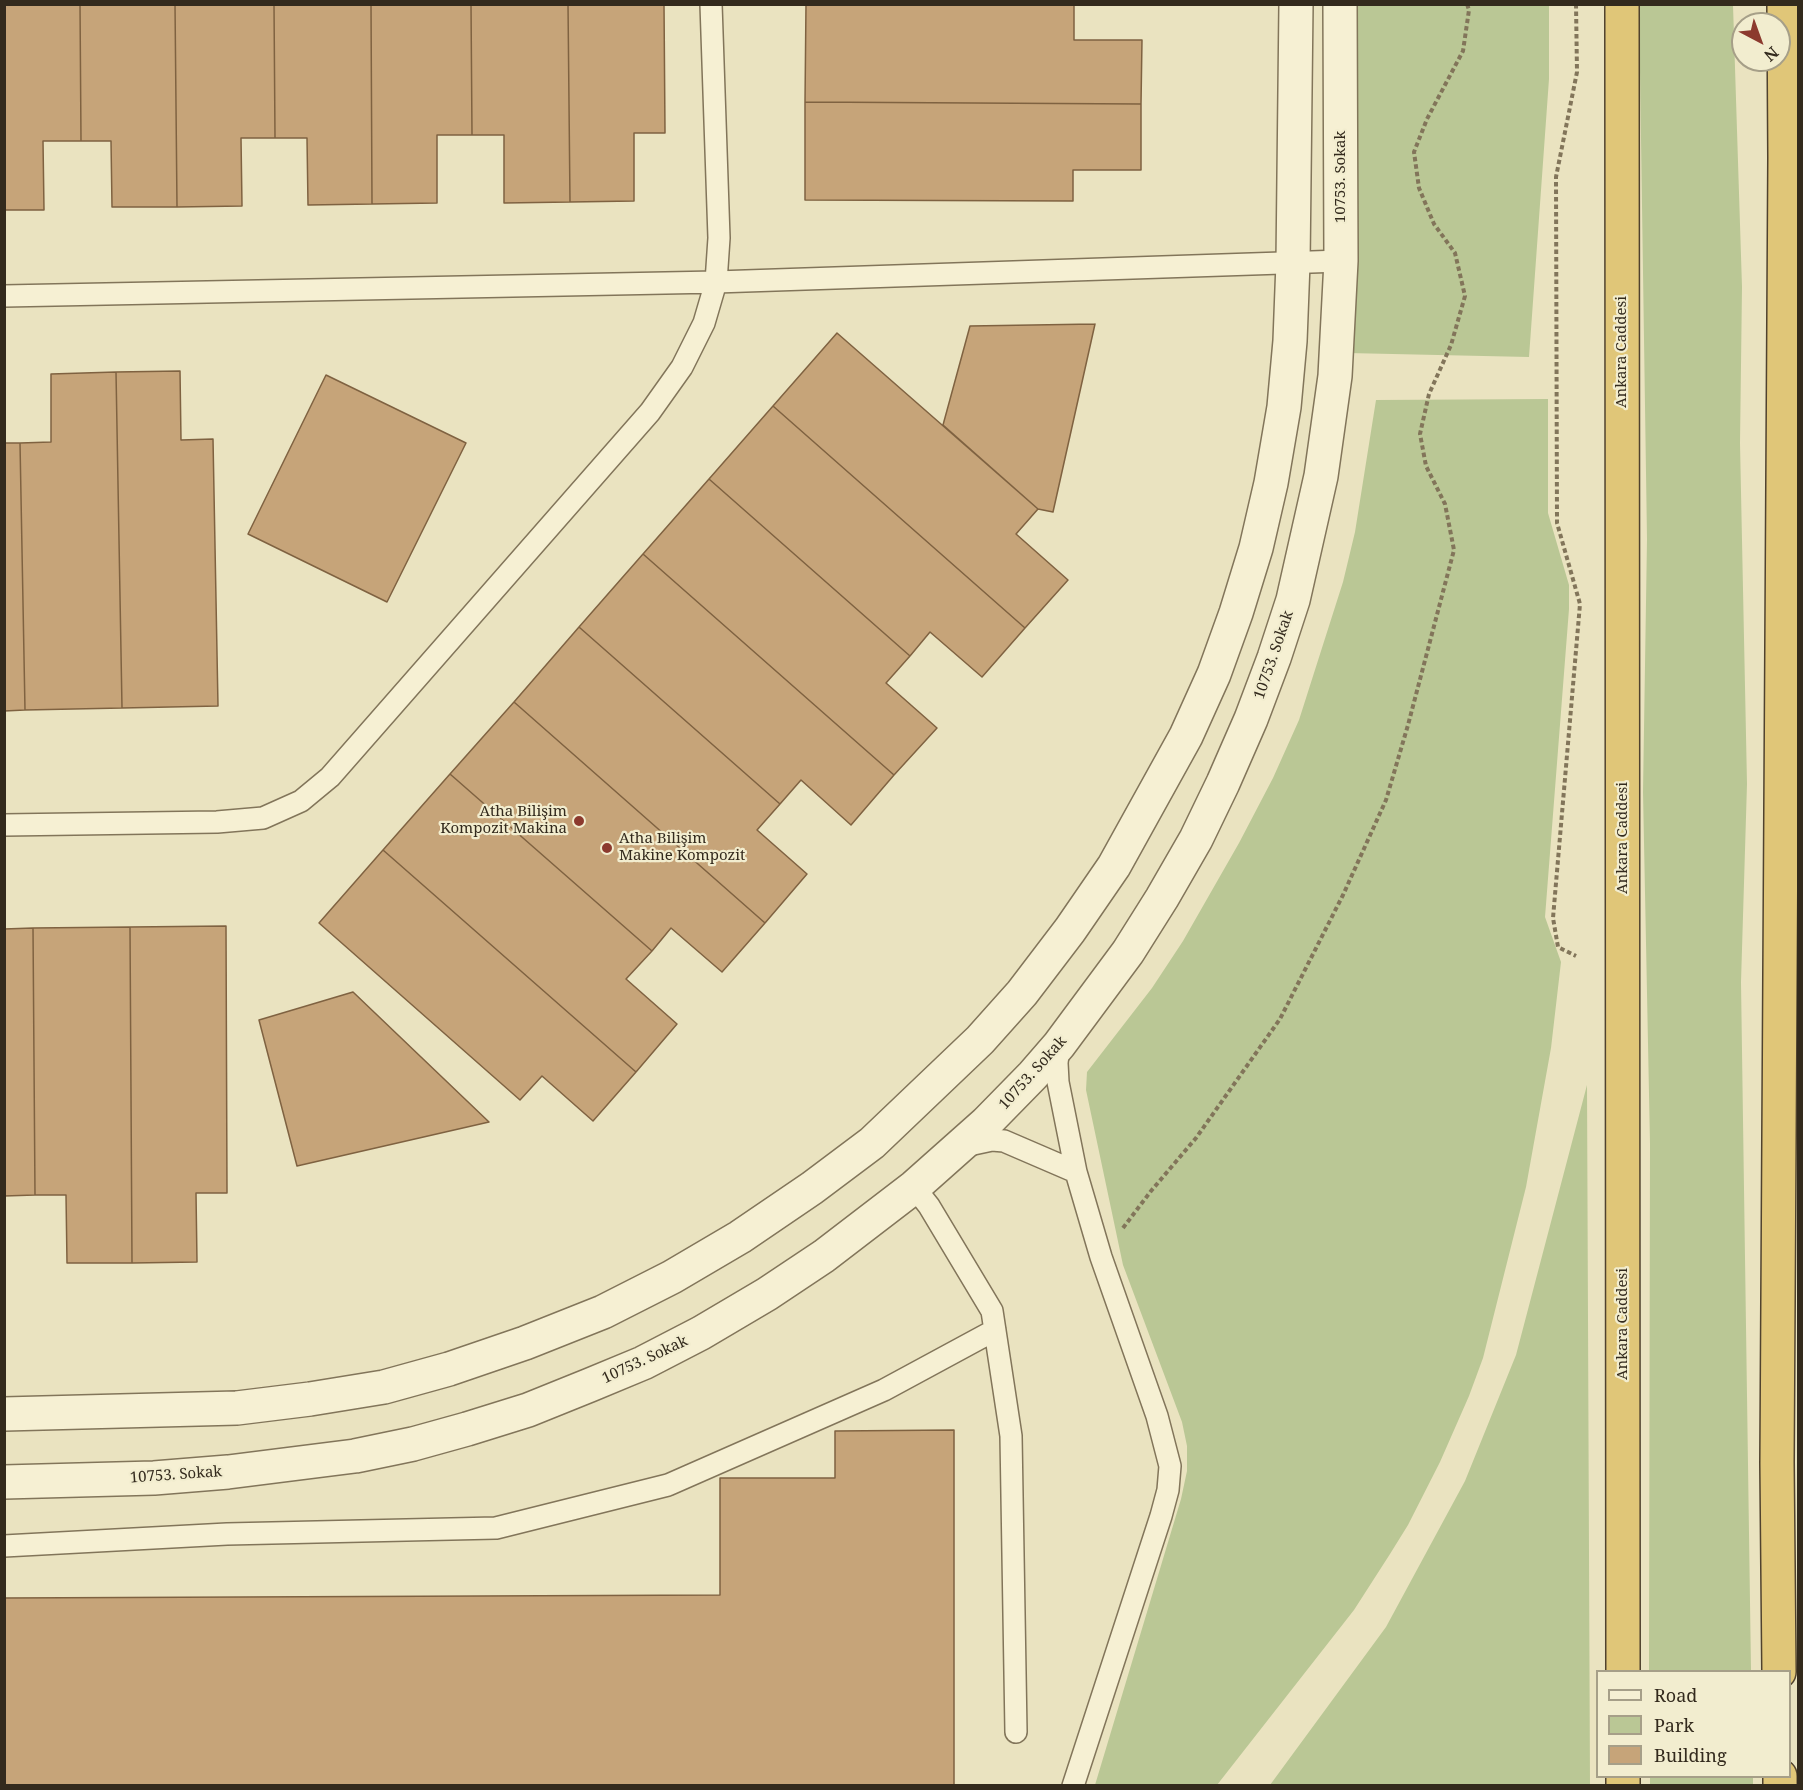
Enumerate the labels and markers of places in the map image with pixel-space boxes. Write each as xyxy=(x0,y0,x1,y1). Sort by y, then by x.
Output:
place label: Atha Bilişim Kompozit Makina xyxy=(440,803,567,838)
marker: Atha Bilişim Kompozit Makina xyxy=(572,814,586,828)
place label: Atha Bilişim Makine Kompozit xyxy=(619,830,745,865)
marker: Atha Bilişim Makine Kompozit xyxy=(600,841,614,855)

